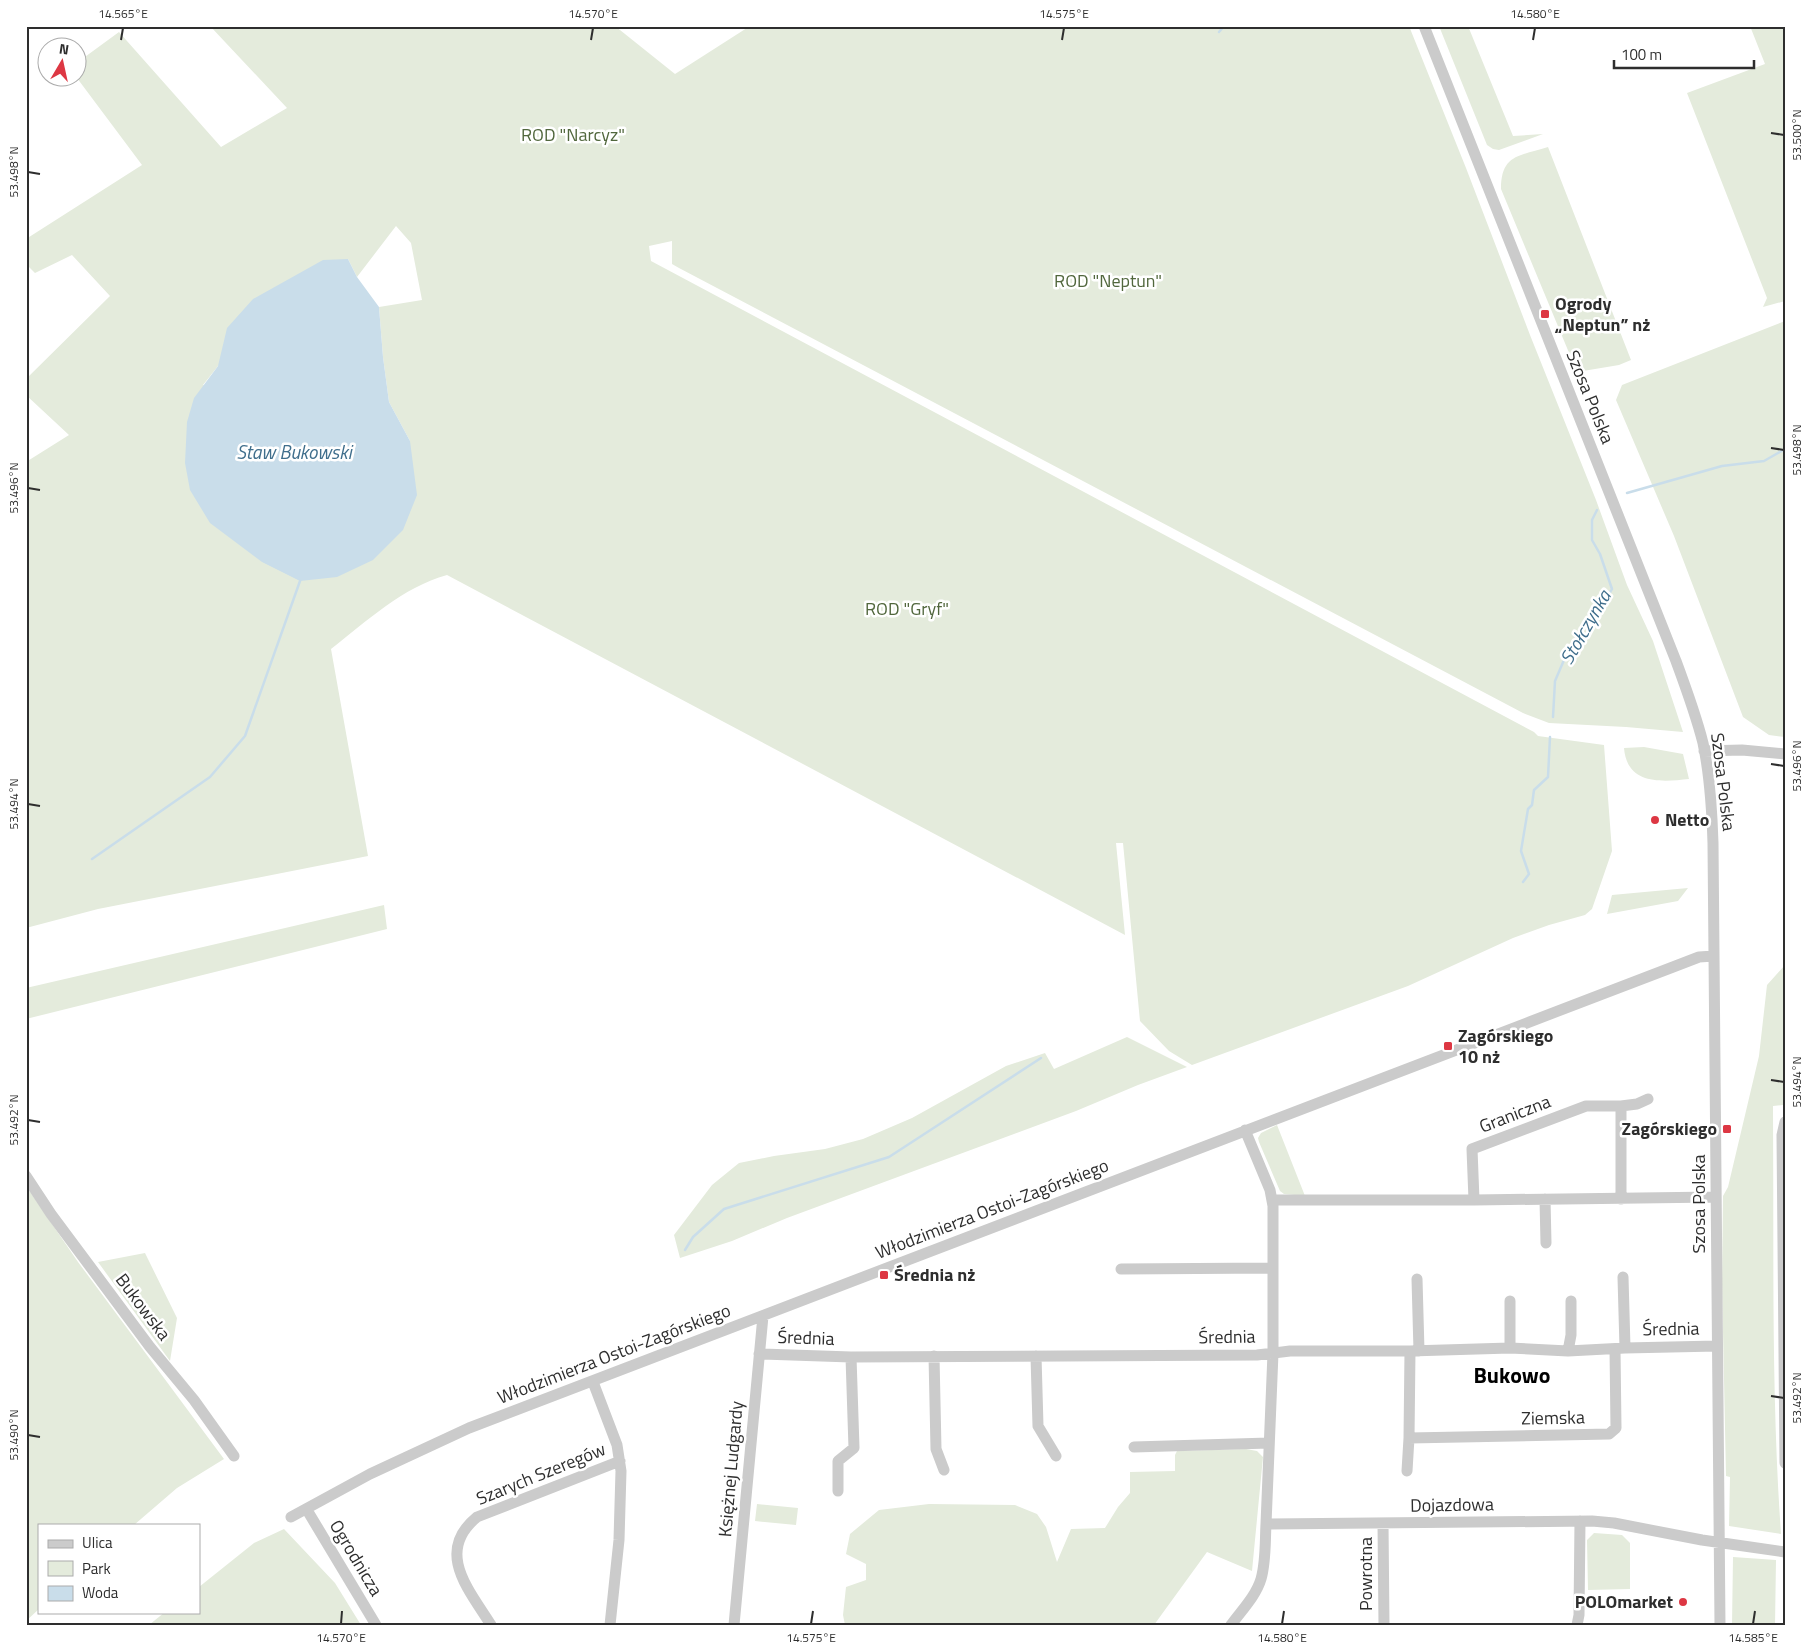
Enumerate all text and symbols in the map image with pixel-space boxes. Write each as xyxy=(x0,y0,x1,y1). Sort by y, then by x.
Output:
text: 14.565°E xyxy=(98,4,148,23)
text: 14.570°E xyxy=(568,4,618,23)
text: 14.575°E xyxy=(1039,4,1089,23)
text: 14.580°E xyxy=(1510,4,1560,23)
north arrow xyxy=(38,38,88,88)
text: N xyxy=(58,38,71,60)
scale bar xyxy=(1614,38,1754,70)
text: 100 m xyxy=(1621,43,1662,66)
text: 53.500°N xyxy=(1787,109,1806,161)
park label: ROD "Narcyz" xyxy=(521,121,625,148)
text: 53.498°N xyxy=(4,146,23,198)
park label: ROD "Neptun" xyxy=(1054,267,1162,294)
place label: Ogrody „Neptun” nż xyxy=(1554,290,1650,338)
marker: Ogrody „Neptun” nż xyxy=(1539,308,1551,320)
street label: Szosa Polska xyxy=(1559,346,1622,448)
text: 53.498°N xyxy=(1787,424,1806,476)
water label: Staw Bukowski xyxy=(236,437,354,466)
text: 53.496°N xyxy=(4,462,23,514)
water label: Stołczynka xyxy=(1552,583,1618,669)
park label: ROD "Gryf" xyxy=(865,595,949,622)
street label: Szosa Polska xyxy=(1704,731,1743,833)
text: 53.496°N xyxy=(1787,740,1806,792)
text: 53.494°N xyxy=(4,778,23,830)
place label: Netto xyxy=(1665,806,1709,833)
marker: Netto xyxy=(1649,814,1661,826)
place label: Zagórskiego 10 nż xyxy=(1458,1022,1553,1070)
marker: Zagórskiego 10 nż xyxy=(1442,1040,1454,1052)
text: 53.494°N xyxy=(1787,1056,1806,1108)
street label: Graniczna xyxy=(1475,1088,1555,1140)
text: 53.492°N xyxy=(4,1094,23,1146)
place label: Zagórskiego xyxy=(1622,1115,1717,1142)
marker: Zagórskiego xyxy=(1721,1123,1733,1135)
street label: Włodzimierza Ostoi-Zagórskiego xyxy=(871,1151,1112,1266)
street label: Szosa Polska xyxy=(1685,1155,1712,1253)
place label: Średnia nż xyxy=(894,1261,975,1288)
street label: Bukowska xyxy=(109,1267,178,1346)
marker: Średnia nż xyxy=(878,1269,890,1281)
street label: Włodzimierza Ostoi-Zagórskiego xyxy=(493,1296,734,1411)
street label: Średnia xyxy=(1642,1315,1700,1342)
street label: Średnia xyxy=(777,1323,835,1352)
street label: Średnia xyxy=(1198,1323,1256,1350)
district label: Bukowo xyxy=(1473,1358,1551,1392)
text: 53.492°N xyxy=(1787,1372,1806,1424)
street label: Księżnej Ludgardy xyxy=(711,1399,750,1538)
street label: Ziemska xyxy=(1521,1403,1585,1432)
text: 53.490°N xyxy=(4,1409,23,1461)
street label: Szarych Szeregów xyxy=(472,1435,610,1512)
street label: Dojazdowa xyxy=(1410,1490,1494,1519)
street label: Ogrodnicza xyxy=(323,1514,390,1601)
legend xyxy=(38,1524,200,1614)
text: Ulica xyxy=(82,1531,113,1554)
street label: Powrotna xyxy=(1352,1537,1379,1611)
text: Park xyxy=(82,1557,111,1580)
text: Woda xyxy=(82,1581,119,1604)
place label: POLOmarket xyxy=(1575,1588,1673,1615)
marker: POLOmarket xyxy=(1677,1596,1689,1608)
text: 14.570°E xyxy=(316,1628,366,1647)
text: 14.575°E xyxy=(786,1628,836,1647)
text: 14.580°E xyxy=(1257,1628,1307,1647)
text: 14.585°E xyxy=(1728,1628,1778,1647)

